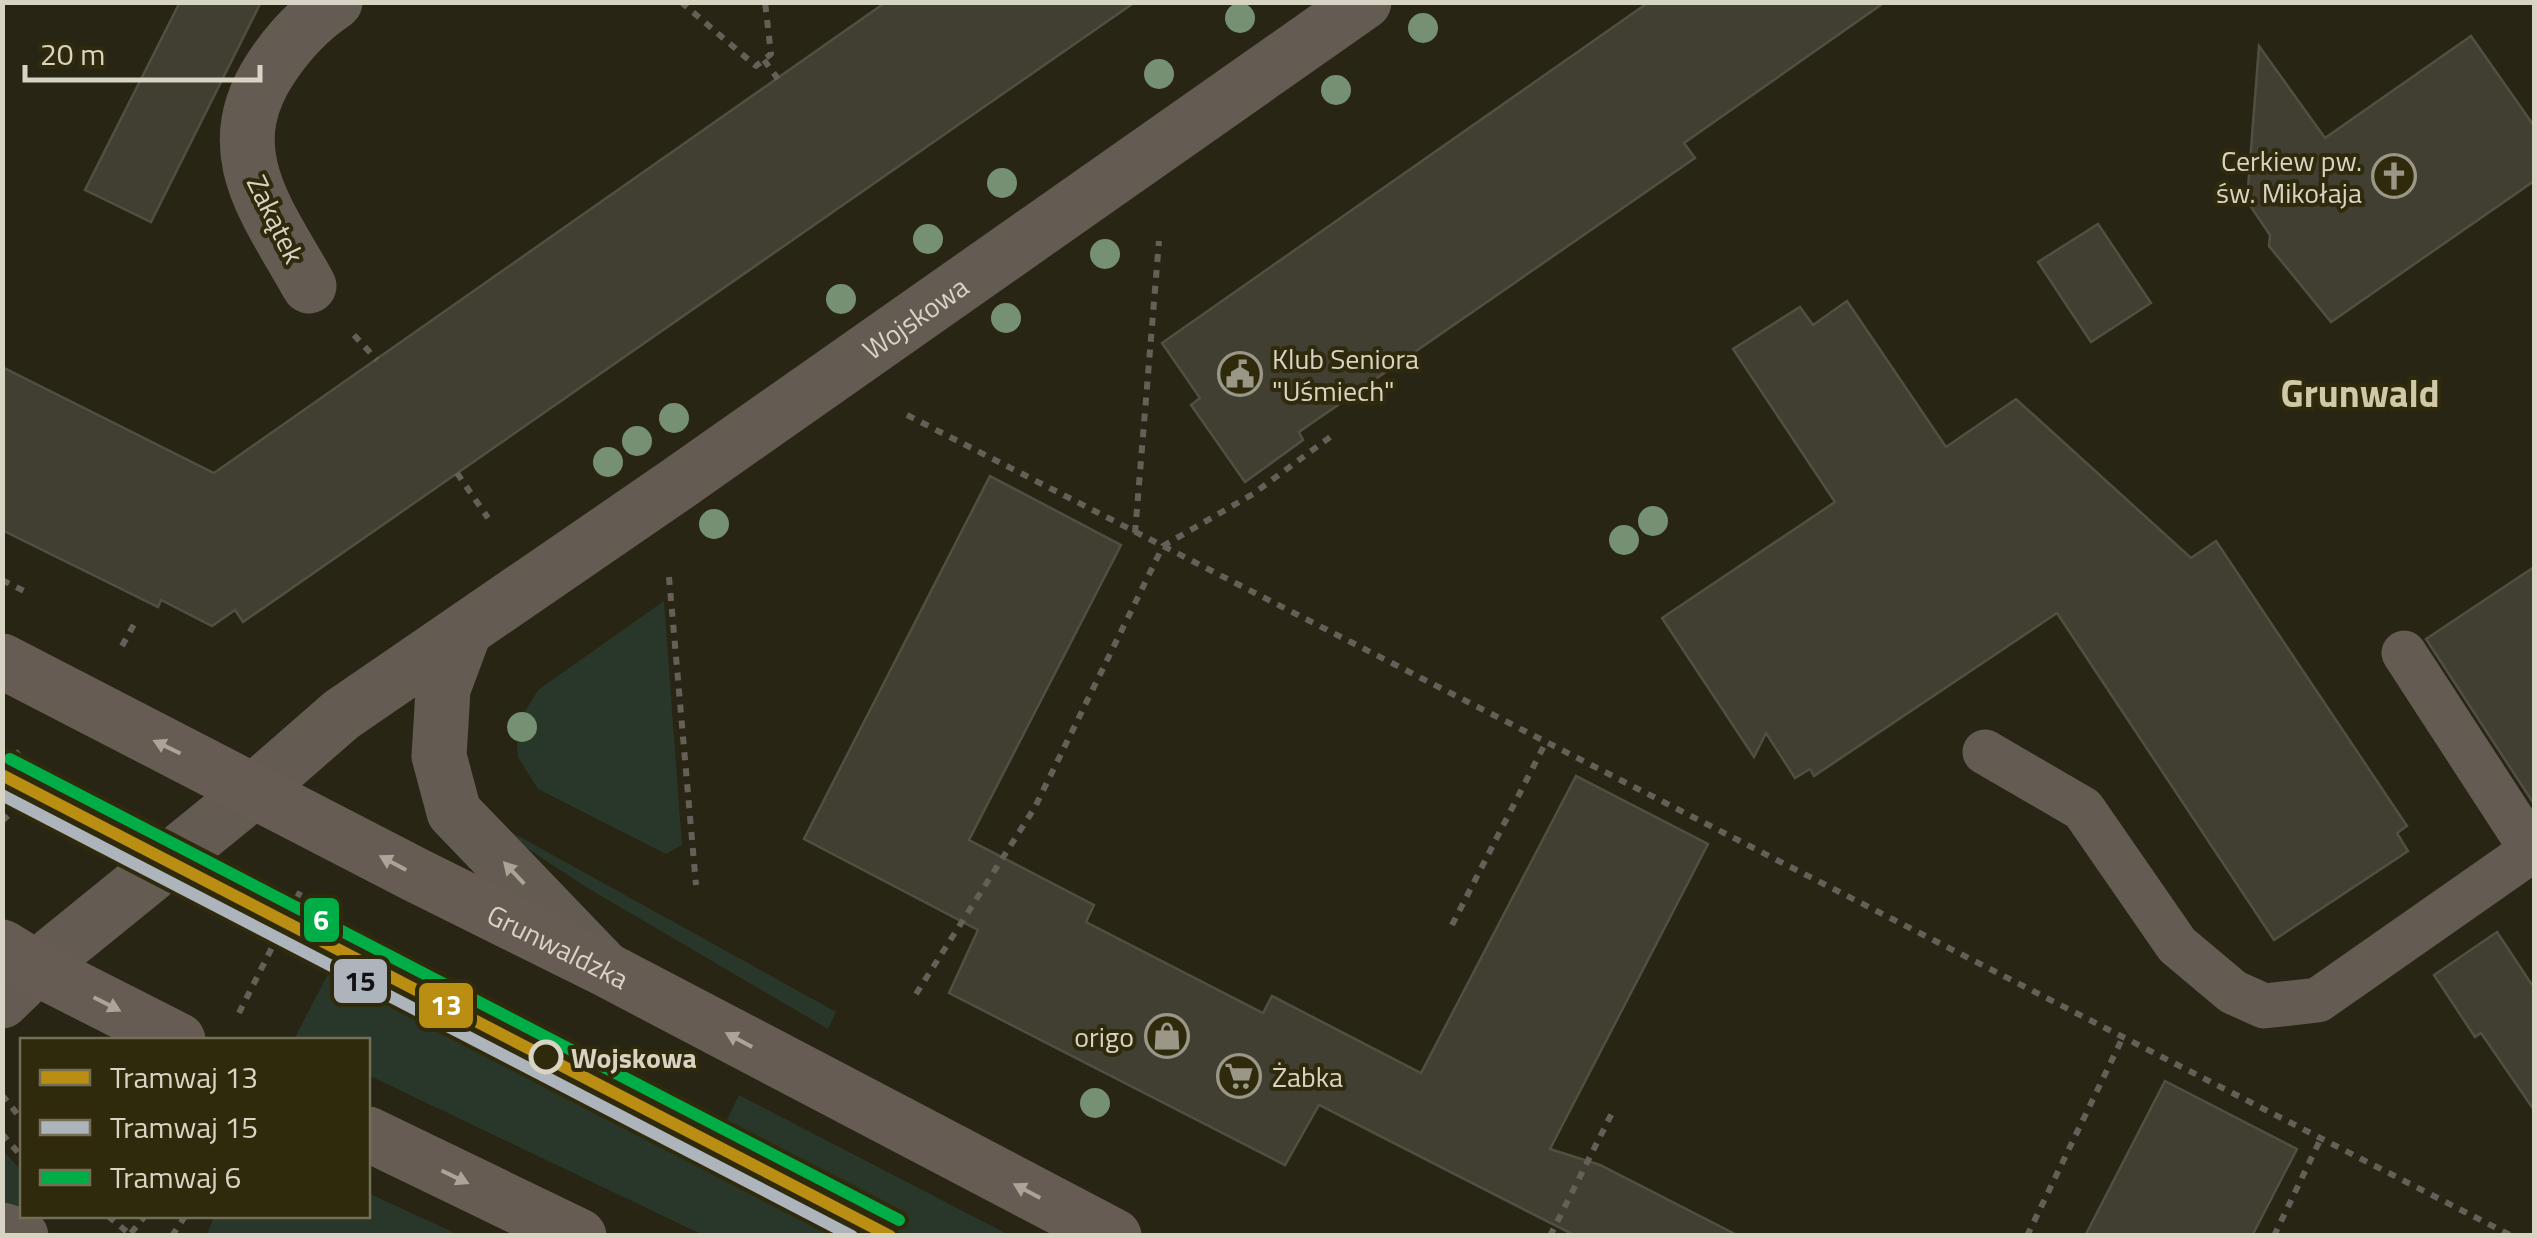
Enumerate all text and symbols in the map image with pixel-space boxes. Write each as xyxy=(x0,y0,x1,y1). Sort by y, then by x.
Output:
scale bar xyxy=(25,20,260,82)
text: 20 m xyxy=(40,31,105,77)
place label: Cerkiew pw. św. Mikołaja xyxy=(2216,139,2362,214)
church icon: Cerkiew pw. św. Mikołaja xyxy=(2371,153,2417,199)
street label: Zakątek xyxy=(236,167,316,271)
street label: Wojskowa xyxy=(853,265,977,370)
place label: Klub Seniora "Uśmiech" xyxy=(1272,337,1419,412)
public building icon: Klub Seniora "Uśmiech" xyxy=(1217,351,1263,397)
district label: Grunwald xyxy=(2280,364,2440,422)
one-way arrow xyxy=(153,739,182,756)
one-way arrow xyxy=(378,855,407,872)
one-way arrow xyxy=(503,861,526,885)
street label: Grunwaldzka xyxy=(480,892,637,999)
line badge: 6 xyxy=(302,896,341,944)
text: 6 xyxy=(313,898,329,941)
line badge: 15 xyxy=(332,957,389,1005)
text: 15 xyxy=(344,959,376,1002)
line badge: 13 xyxy=(417,981,475,1030)
text: 13 xyxy=(430,983,462,1026)
one-way arrow xyxy=(93,995,122,1012)
shop icon: origo xyxy=(1144,1013,1190,1059)
place label: origo xyxy=(1074,1015,1134,1058)
one-way arrow xyxy=(725,1032,754,1049)
place label: Wojskowa xyxy=(571,1036,697,1079)
legend xyxy=(20,1038,370,1218)
marker: Wojskowa xyxy=(530,1041,562,1073)
supermarket icon: Żabka xyxy=(1216,1053,1262,1099)
text: Tramwaj 13 xyxy=(110,1054,258,1100)
place label: Żabka xyxy=(1272,1055,1343,1098)
text: Tramwaj 15 xyxy=(110,1104,258,1150)
text: Tramwaj 6 xyxy=(110,1154,241,1200)
one-way arrow xyxy=(441,1168,470,1185)
one-way arrow xyxy=(1013,1183,1042,1200)

